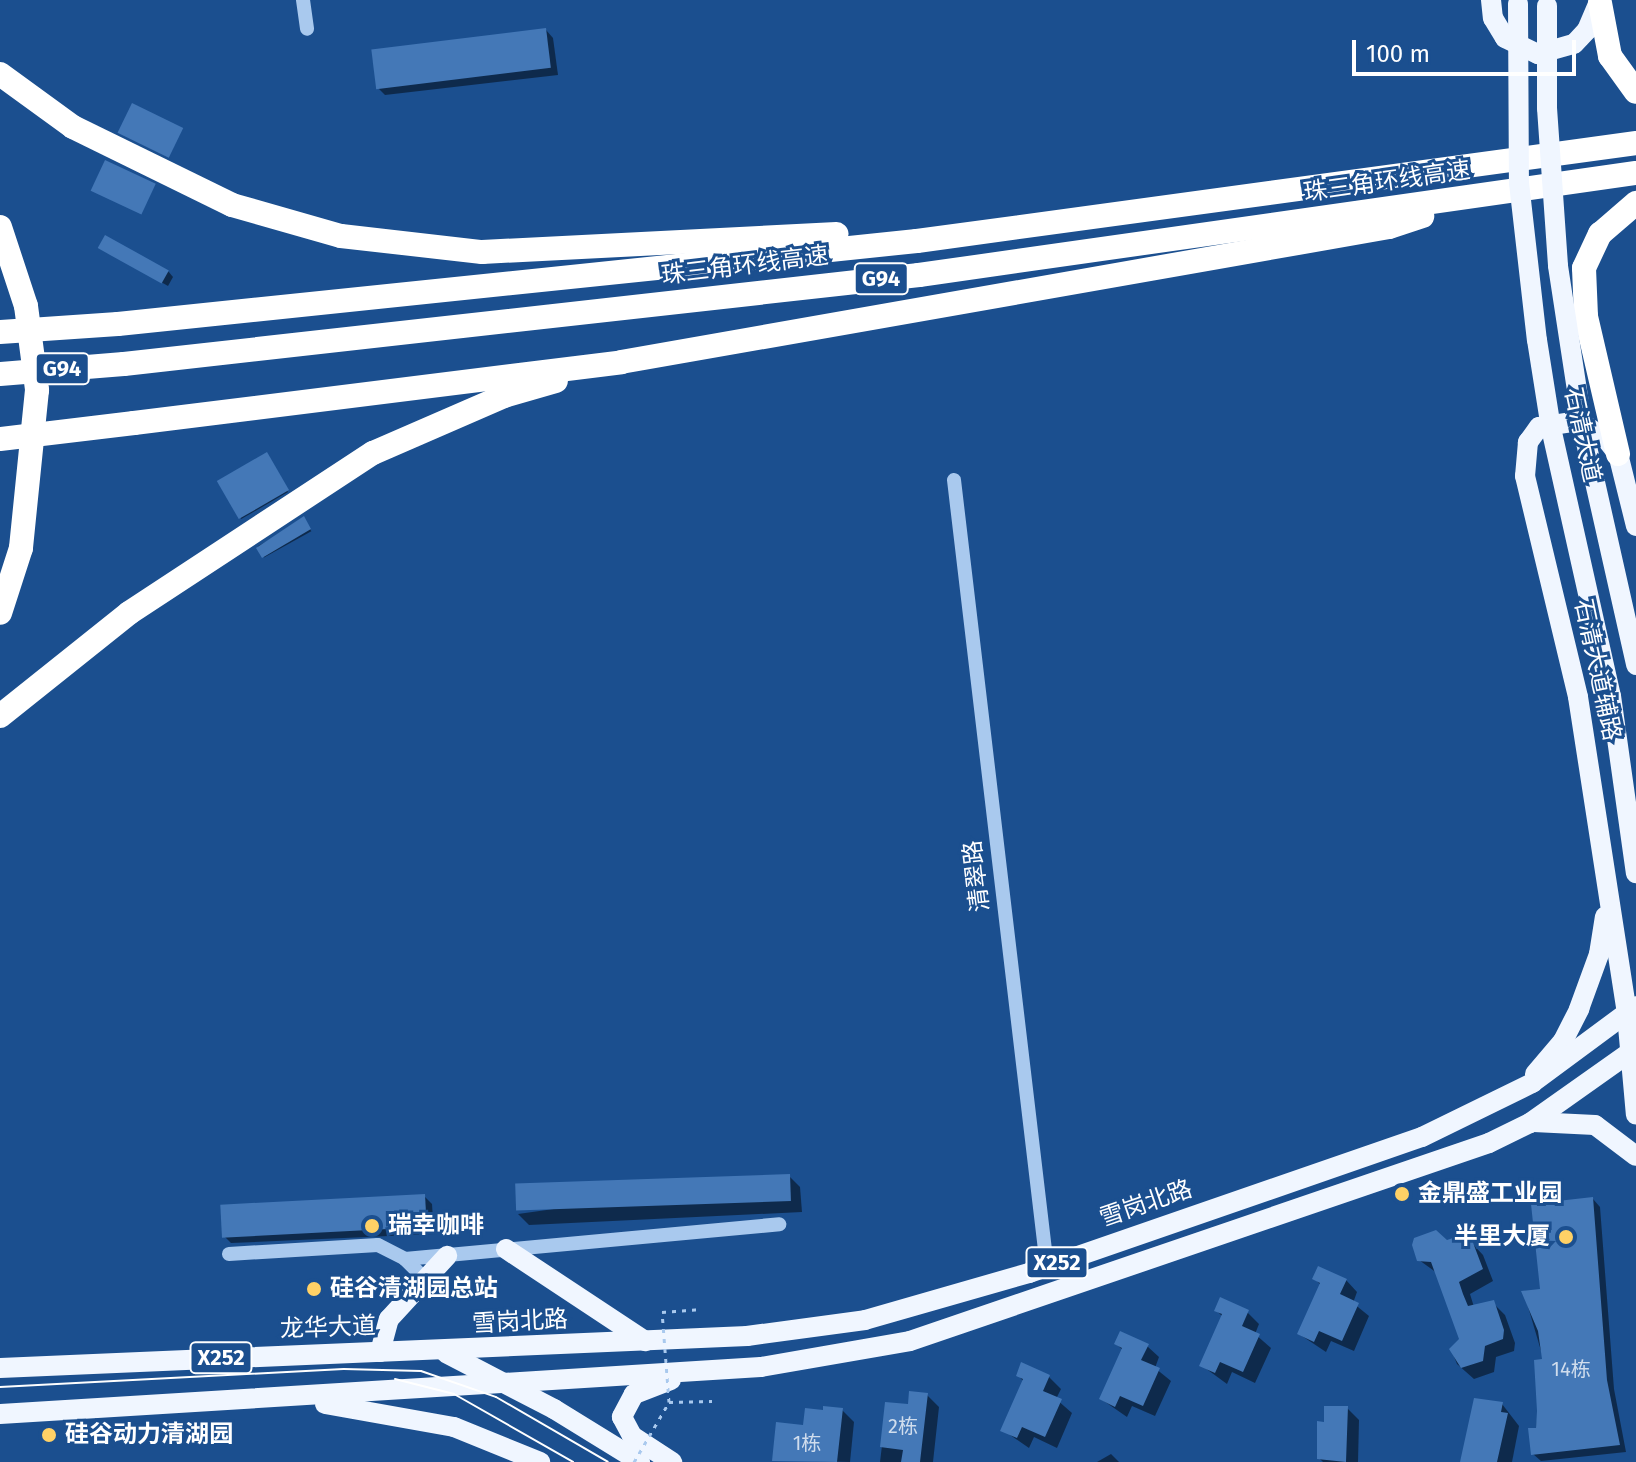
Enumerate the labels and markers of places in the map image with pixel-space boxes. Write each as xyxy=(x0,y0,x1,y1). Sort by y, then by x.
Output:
place label: 金鼎盛工业园 xyxy=(1418,1180,1562,1208)
marker: 金鼎盛工业园 xyxy=(1393,1185,1411,1203)
place label: 瑞幸咖啡 xyxy=(388,1212,484,1240)
marker: 瑞幸咖啡 xyxy=(363,1217,381,1235)
place label: 半里大厦 xyxy=(1454,1223,1550,1251)
marker: 半里大厦 xyxy=(1557,1228,1575,1246)
place label: 硅谷清湖园总站 xyxy=(330,1275,498,1303)
marker: 硅谷清湖园总站 xyxy=(305,1280,323,1298)
place label: 硅谷动力清湖园 xyxy=(65,1421,233,1449)
marker: 硅谷动力清湖园 xyxy=(40,1426,58,1444)

